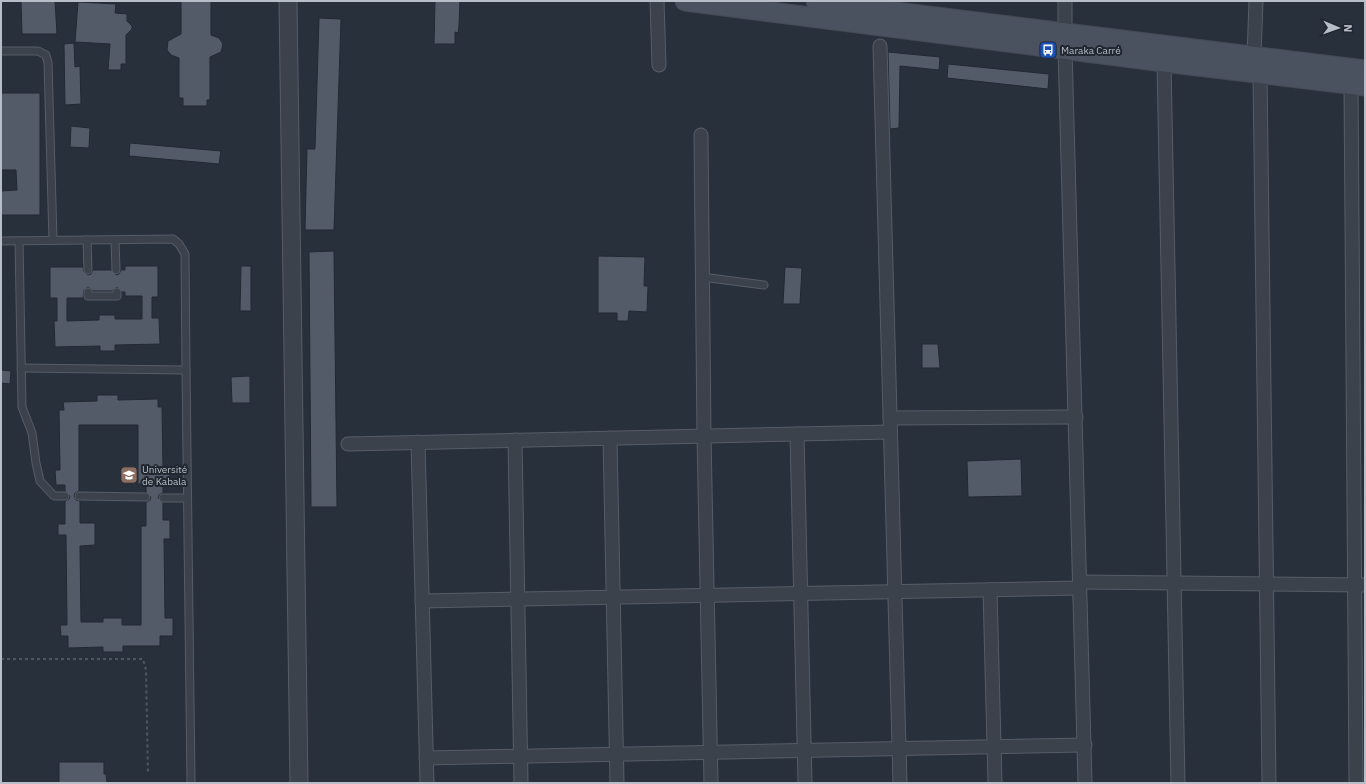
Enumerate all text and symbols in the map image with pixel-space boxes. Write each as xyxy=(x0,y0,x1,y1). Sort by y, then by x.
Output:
north arrow xyxy=(1318,8,1358,48)
text: N xyxy=(1341,24,1355,33)
bus stop icon: Maraka Carré xyxy=(1038,40,1058,60)
place label: Maraka Carré xyxy=(1061,44,1121,57)
place label: Université de Kabala xyxy=(142,463,188,488)
school or university icon: Université de Kabala xyxy=(119,465,139,485)

